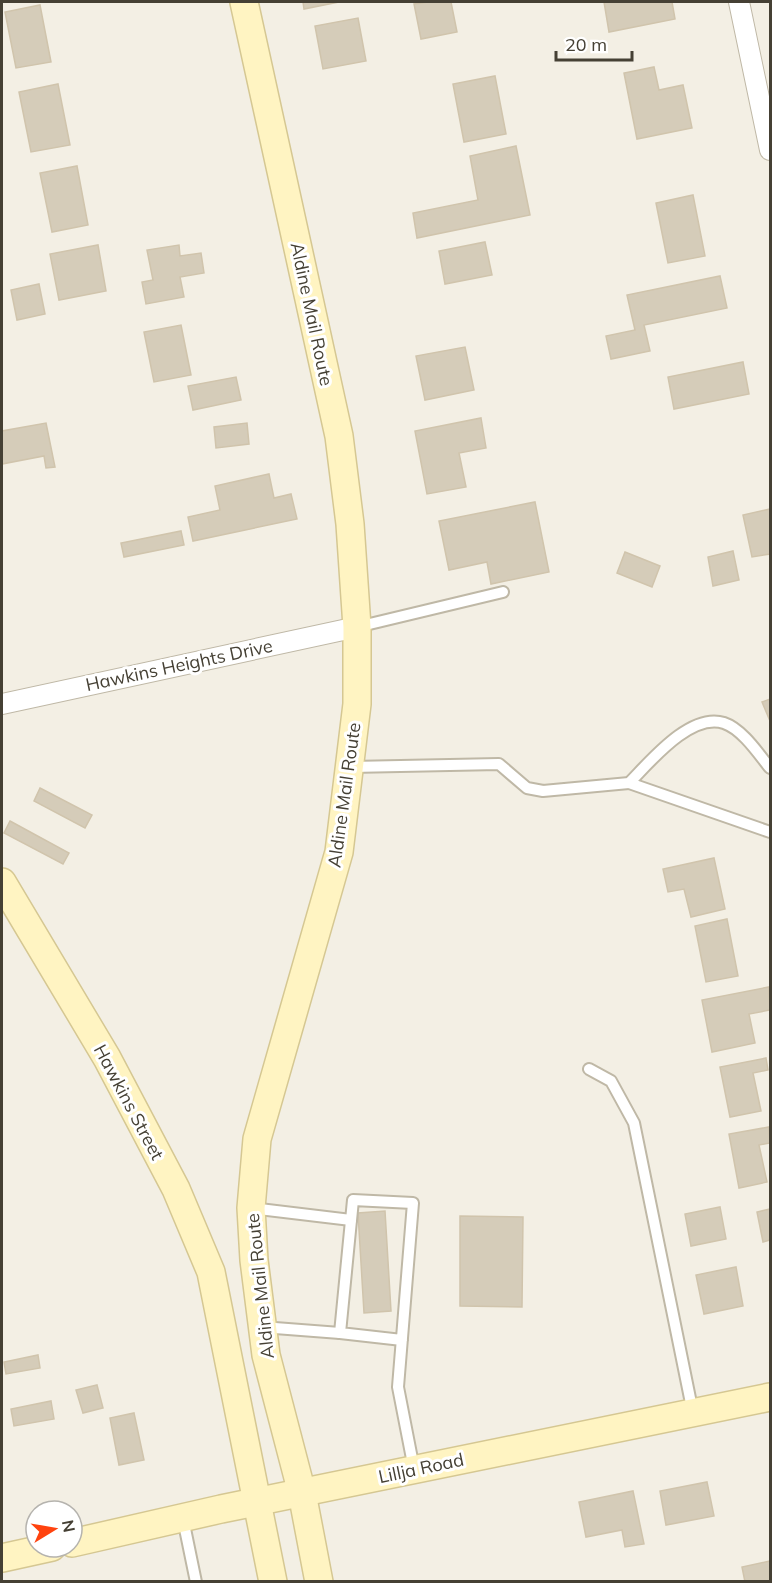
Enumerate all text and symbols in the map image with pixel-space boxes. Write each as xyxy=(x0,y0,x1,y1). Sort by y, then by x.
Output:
scale bar xyxy=(556,24,632,62)
text: 20 m xyxy=(565,33,607,56)
street label: Aldine Mail Route xyxy=(286,240,338,388)
street label: Hawkins Heights Drive xyxy=(83,634,275,696)
street label: Aldine Mail Route xyxy=(322,721,366,869)
street label: Hawkins Street xyxy=(89,1040,169,1164)
street label: Aldine Mail Route xyxy=(241,1212,279,1360)
street label: Lillja Road xyxy=(376,1448,466,1488)
north arrow xyxy=(24,1499,84,1559)
text: N xyxy=(58,1518,80,1534)

